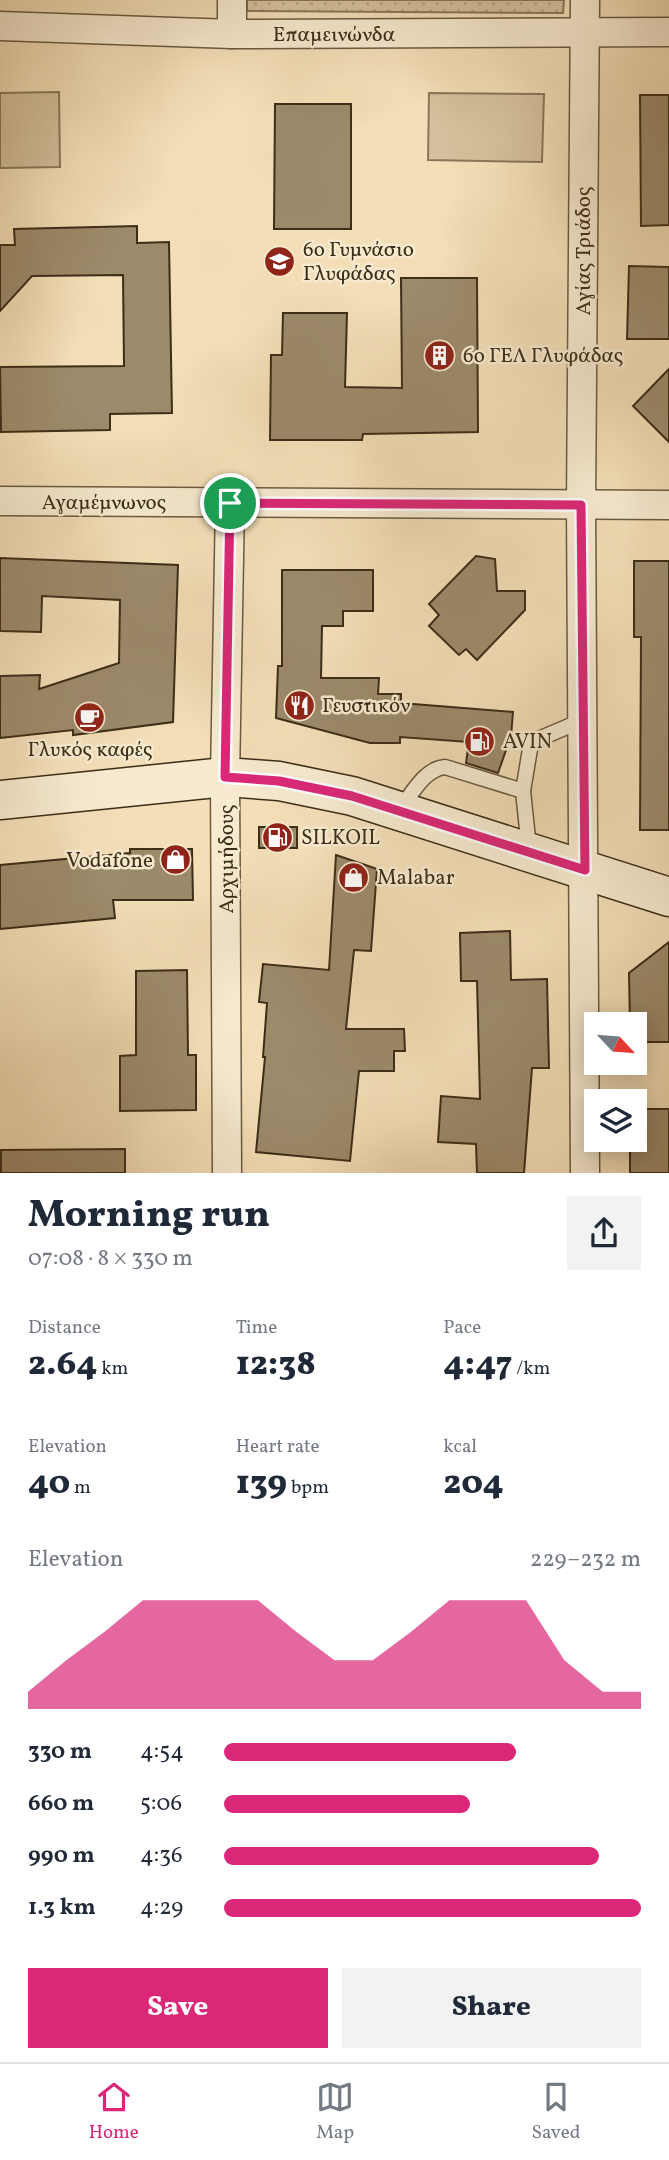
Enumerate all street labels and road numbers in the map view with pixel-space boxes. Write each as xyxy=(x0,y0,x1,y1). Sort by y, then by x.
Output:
street label: Επαμεινώνδα xyxy=(273,21,396,50)
street label: Αγίας Τριάδος xyxy=(570,187,599,315)
street label: Αγαμέμνωνος xyxy=(42,489,166,518)
street label: Αρχιμήδους xyxy=(213,805,242,913)

